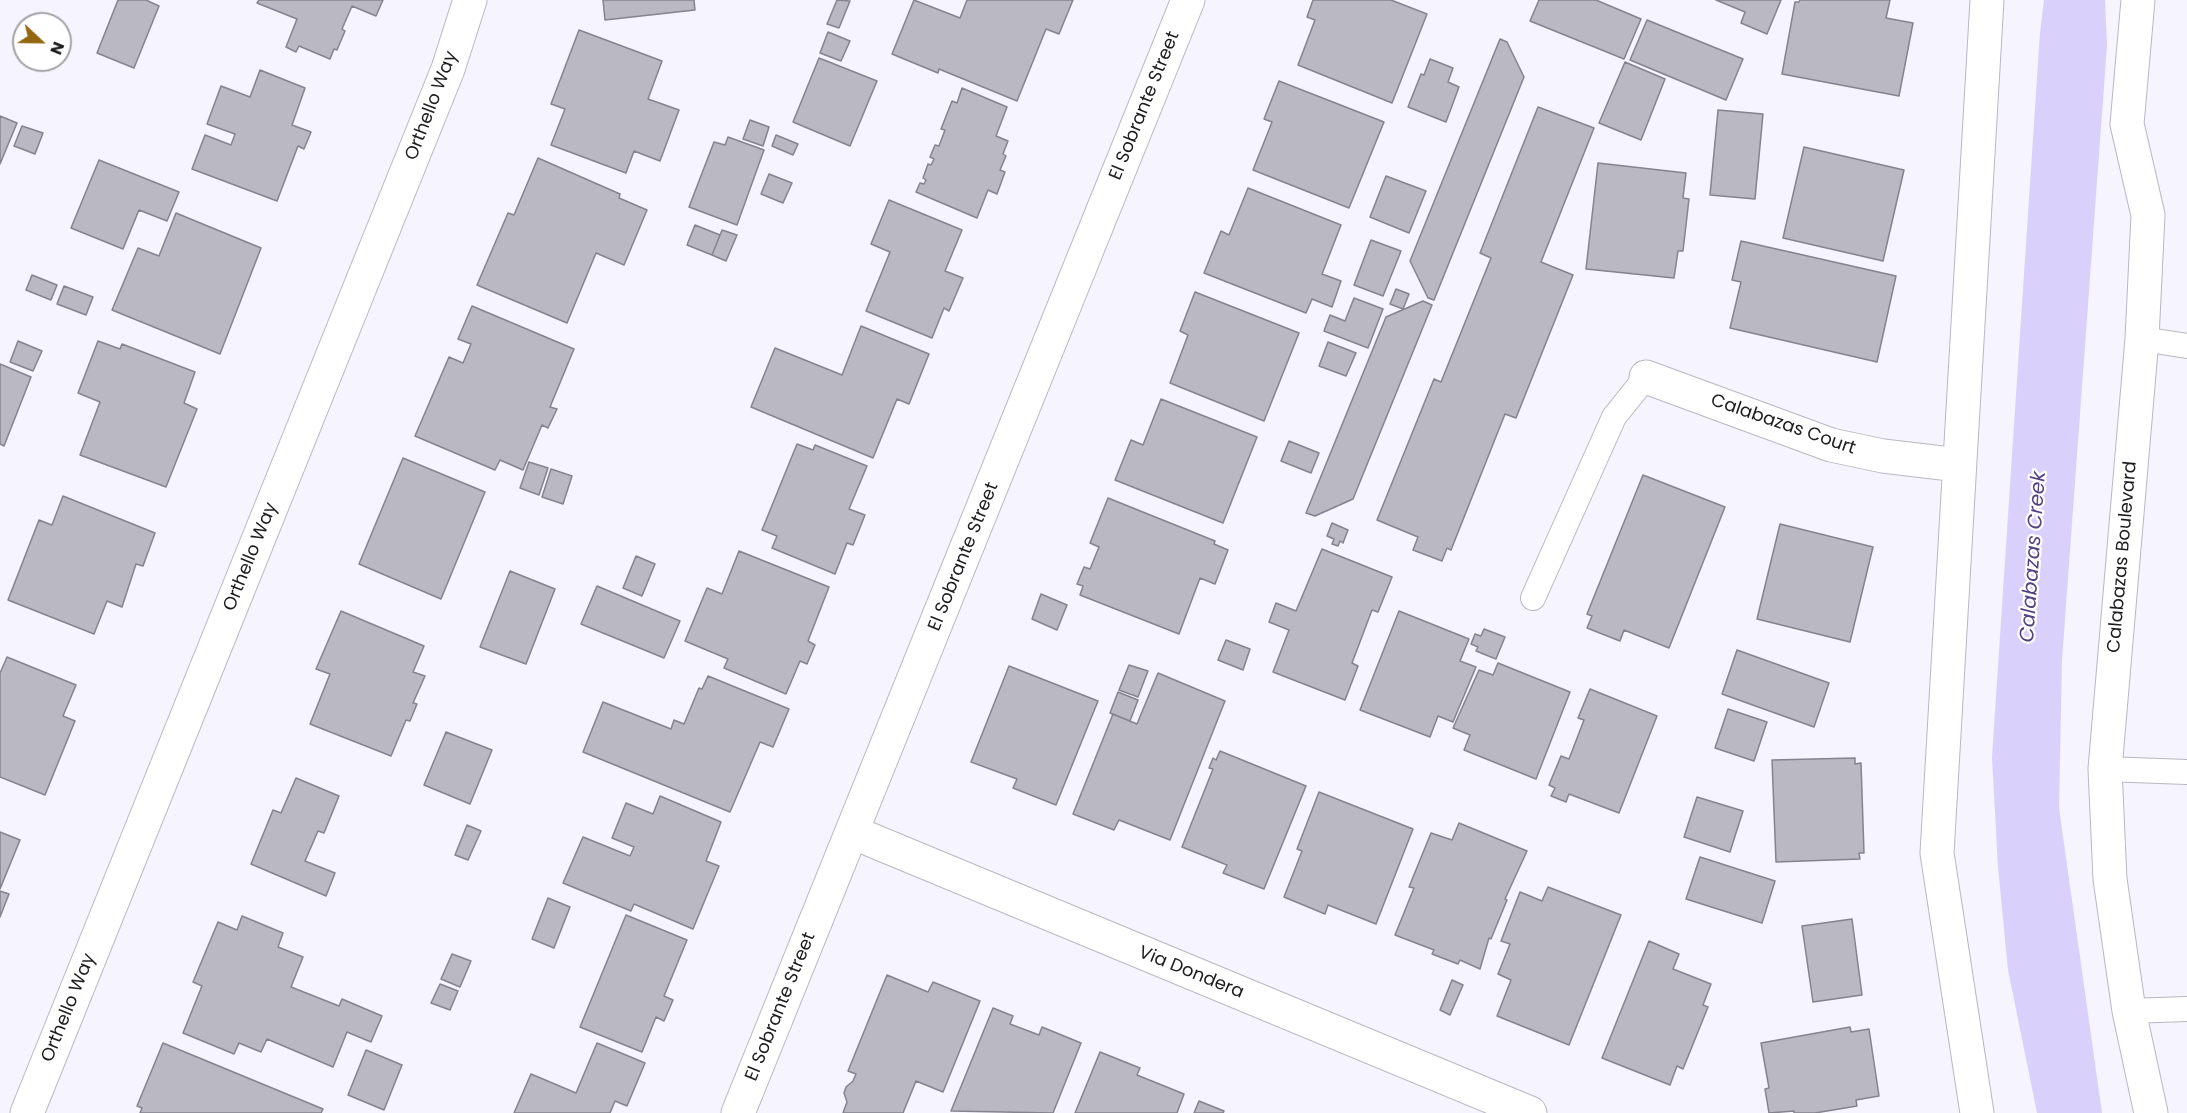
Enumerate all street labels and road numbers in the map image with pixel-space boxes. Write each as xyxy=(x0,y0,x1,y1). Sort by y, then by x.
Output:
street label: El Sobrante Street xyxy=(1105,29,1185,183)
street label: Orthello Way xyxy=(401,48,463,164)
street label: Calabazas Court xyxy=(1708,390,1858,460)
street label: Calabazas Boulevard xyxy=(2104,460,2142,654)
street label: El Sobrante Street xyxy=(924,480,1004,634)
street label: Orthello Way xyxy=(219,500,283,614)
street label: El Sobrante Street xyxy=(741,930,821,1084)
street label: Via Dondera xyxy=(1135,942,1247,1004)
street label: Orthello Way xyxy=(37,951,101,1065)

